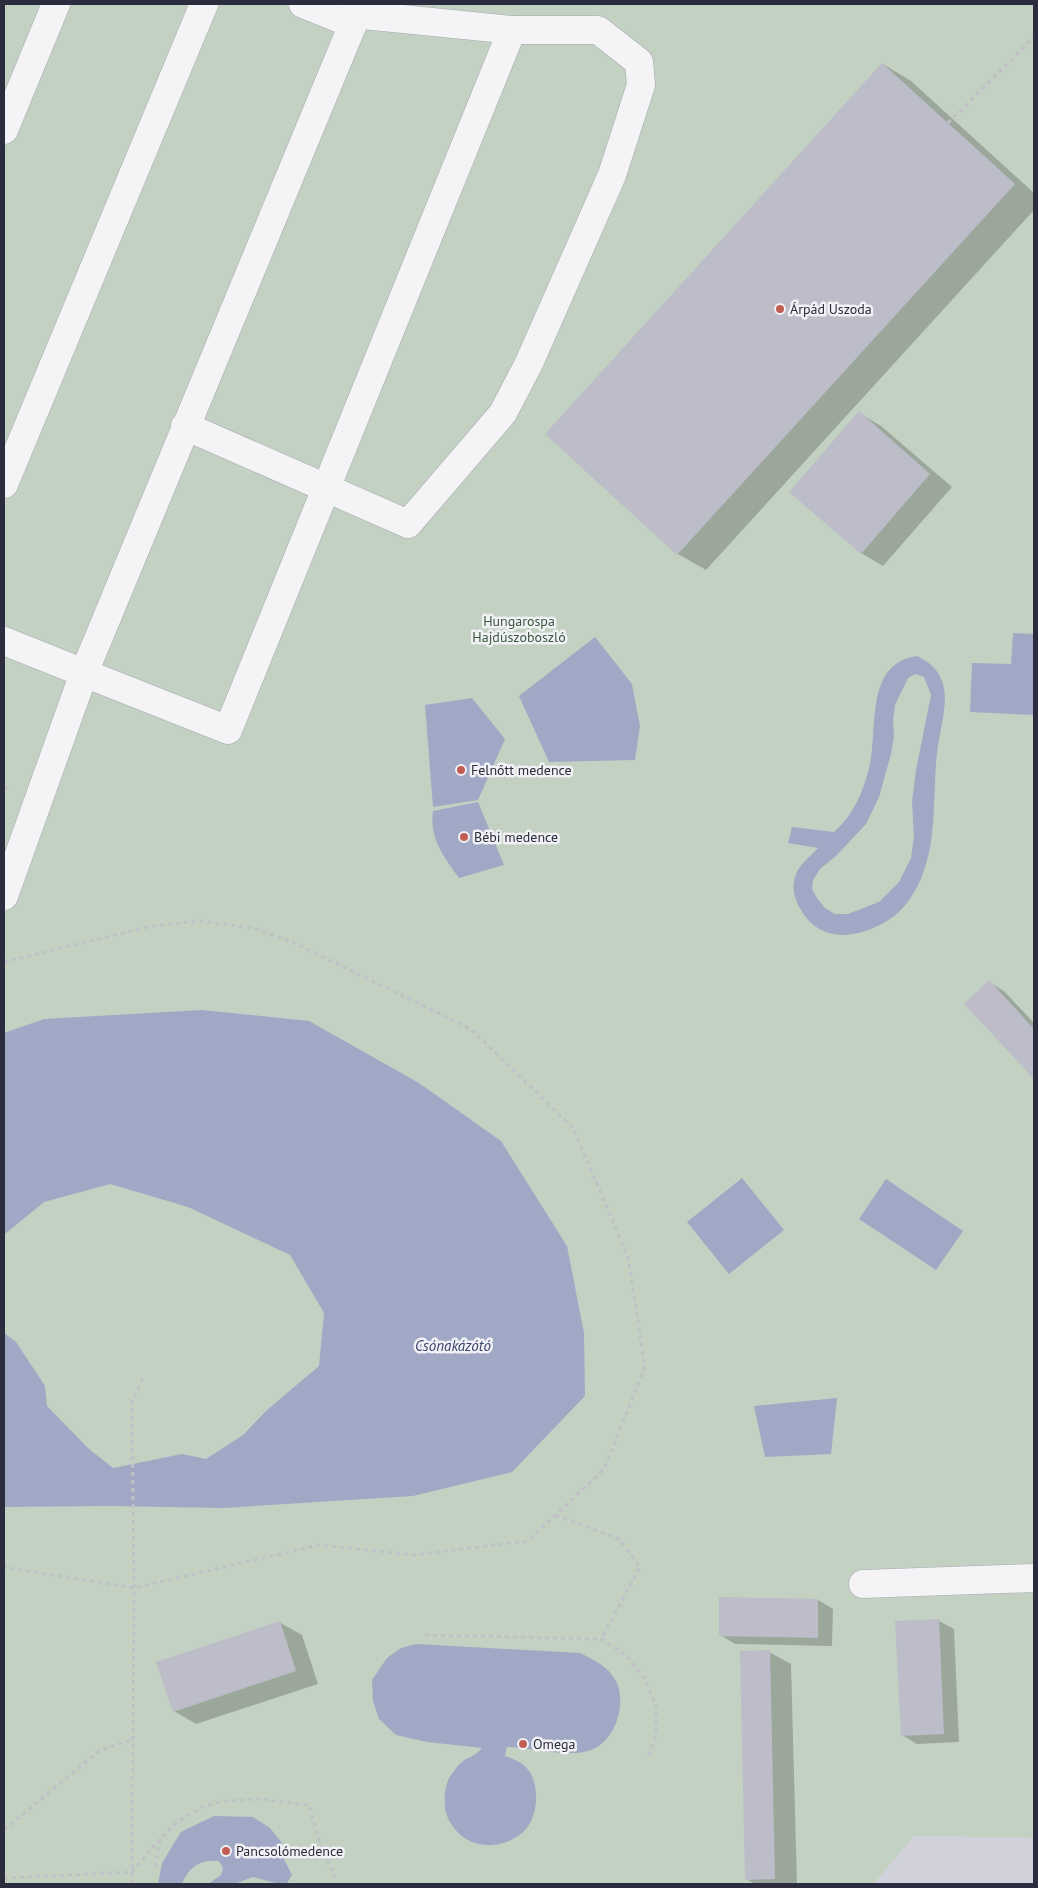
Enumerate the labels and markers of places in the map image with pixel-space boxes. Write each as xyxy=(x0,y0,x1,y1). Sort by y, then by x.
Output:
place label: Árpád Uszoda xyxy=(790,300,872,318)
marker: Árpád Uszoda xyxy=(774,303,786,315)
place label: Felnőtt medence xyxy=(471,761,572,779)
marker: Felnőtt medence xyxy=(455,764,467,776)
place label: Bébi medence xyxy=(474,828,558,846)
marker: Bébi medence xyxy=(458,831,470,843)
place label: Omega xyxy=(533,1735,575,1753)
marker: Omega xyxy=(517,1738,529,1750)
place label: Pancsolómedence xyxy=(236,1842,343,1860)
marker: Pancsolómedence xyxy=(220,1845,232,1857)

